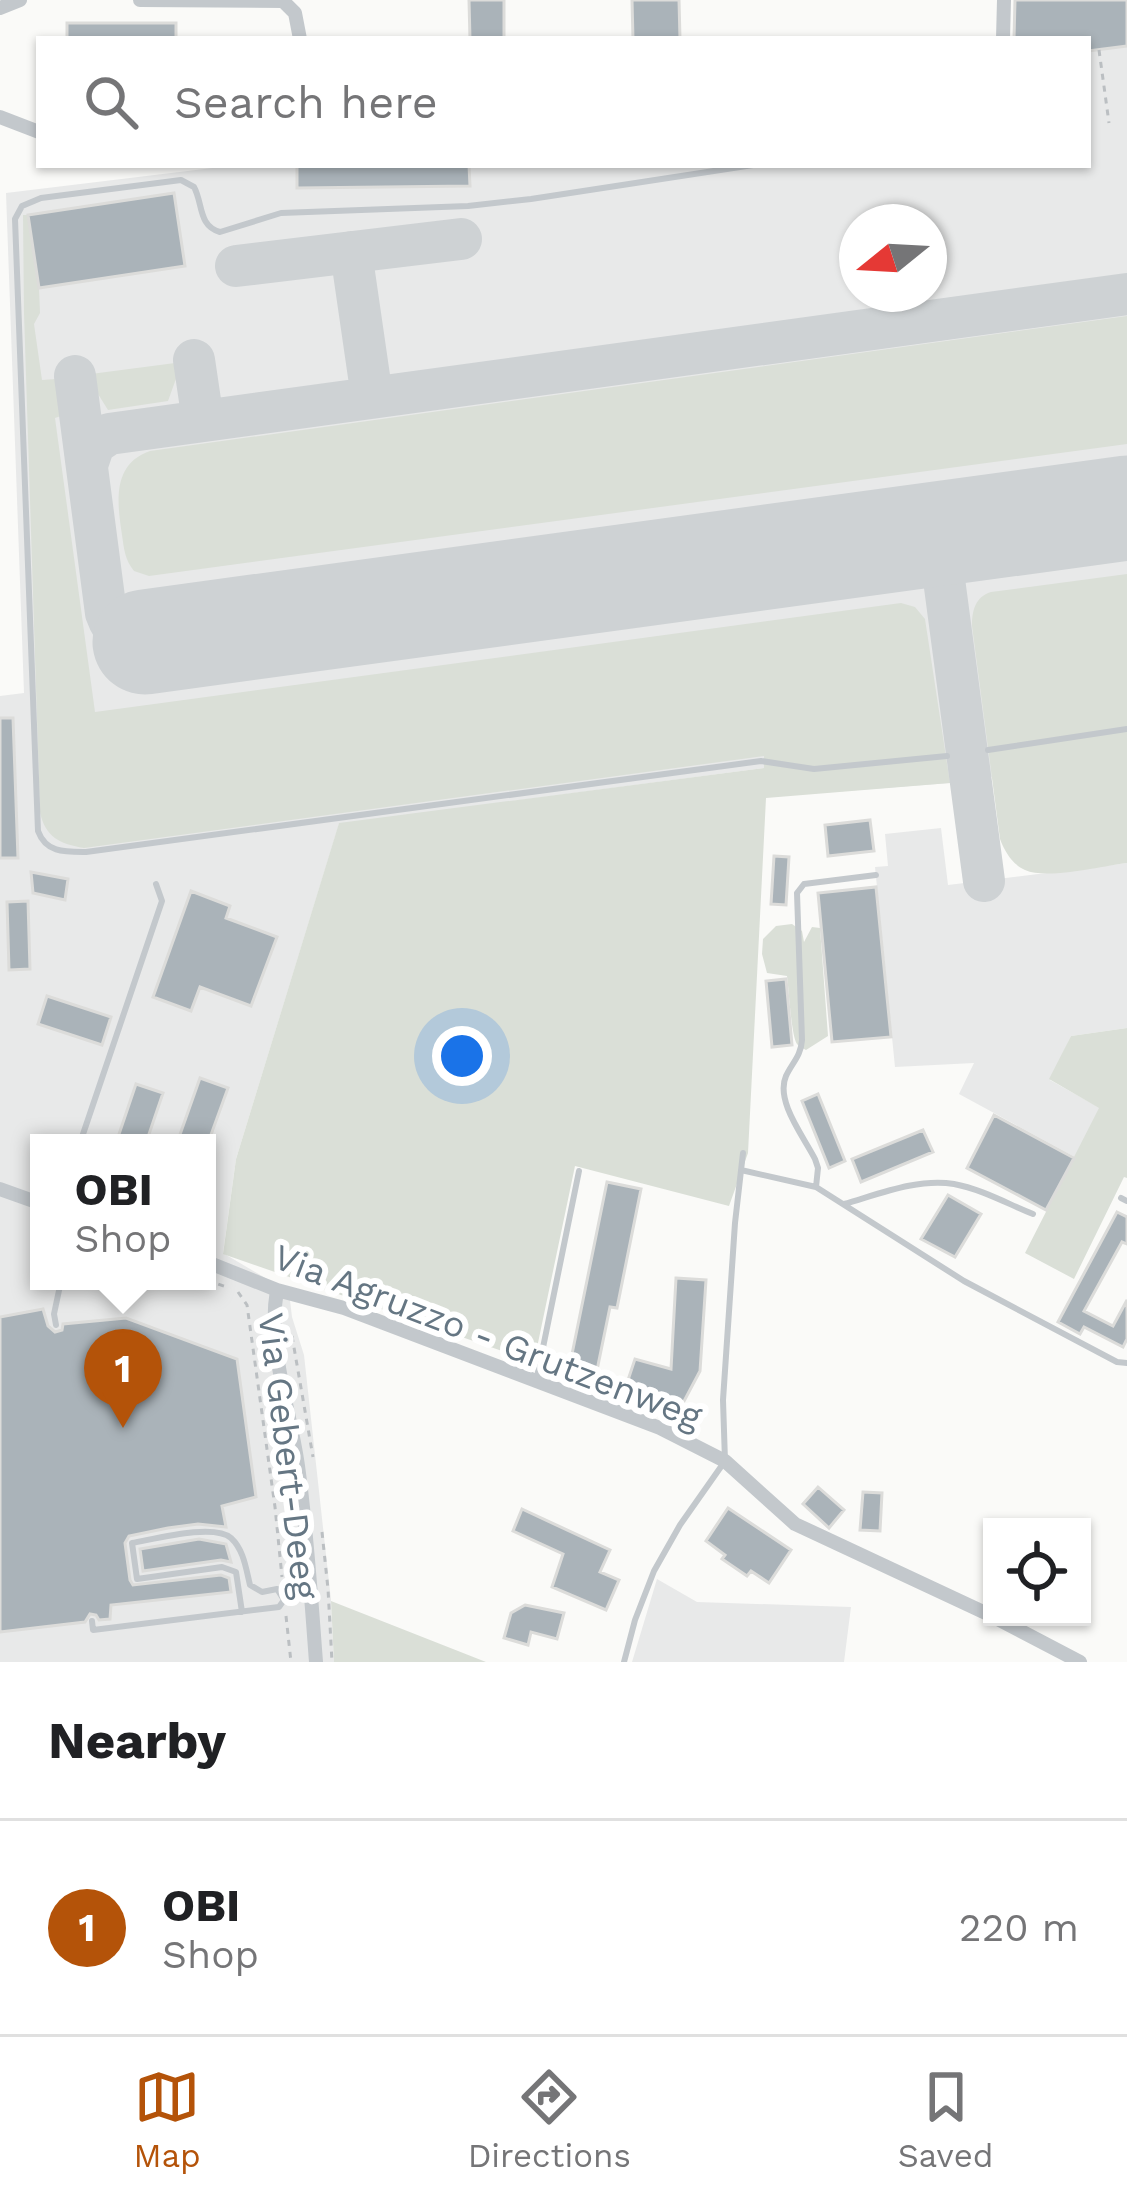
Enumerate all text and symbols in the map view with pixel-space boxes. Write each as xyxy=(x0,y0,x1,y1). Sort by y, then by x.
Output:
search box xyxy=(36,36,1091,168)
icon: search xyxy=(78,69,144,135)
text: Search here xyxy=(174,76,438,129)
north arrow xyxy=(839,204,947,312)
your location xyxy=(432,1026,492,1086)
popup xyxy=(30,1134,216,1290)
text: OBI xyxy=(75,1163,153,1216)
text: Shop xyxy=(75,1216,172,1261)
street label: Via Agruzzo - Grutzenweg xyxy=(268,1236,708,1438)
street label: Via Gebert-Deeg xyxy=(250,1311,327,1603)
pin: 1 xyxy=(84,1329,162,1428)
map controls xyxy=(983,1518,1091,1626)
button: locate xyxy=(983,1518,1091,1626)
text: Nearby xyxy=(48,1711,226,1770)
text: OBI xyxy=(162,1879,240,1932)
text: 1 xyxy=(79,1905,95,1950)
text: 220 m xyxy=(959,1905,1079,1950)
text: Shop xyxy=(162,1932,259,1977)
tab: Map xyxy=(133,2064,201,2175)
tab: Directions xyxy=(468,2064,631,2175)
tab: Saved xyxy=(898,2064,994,2175)

